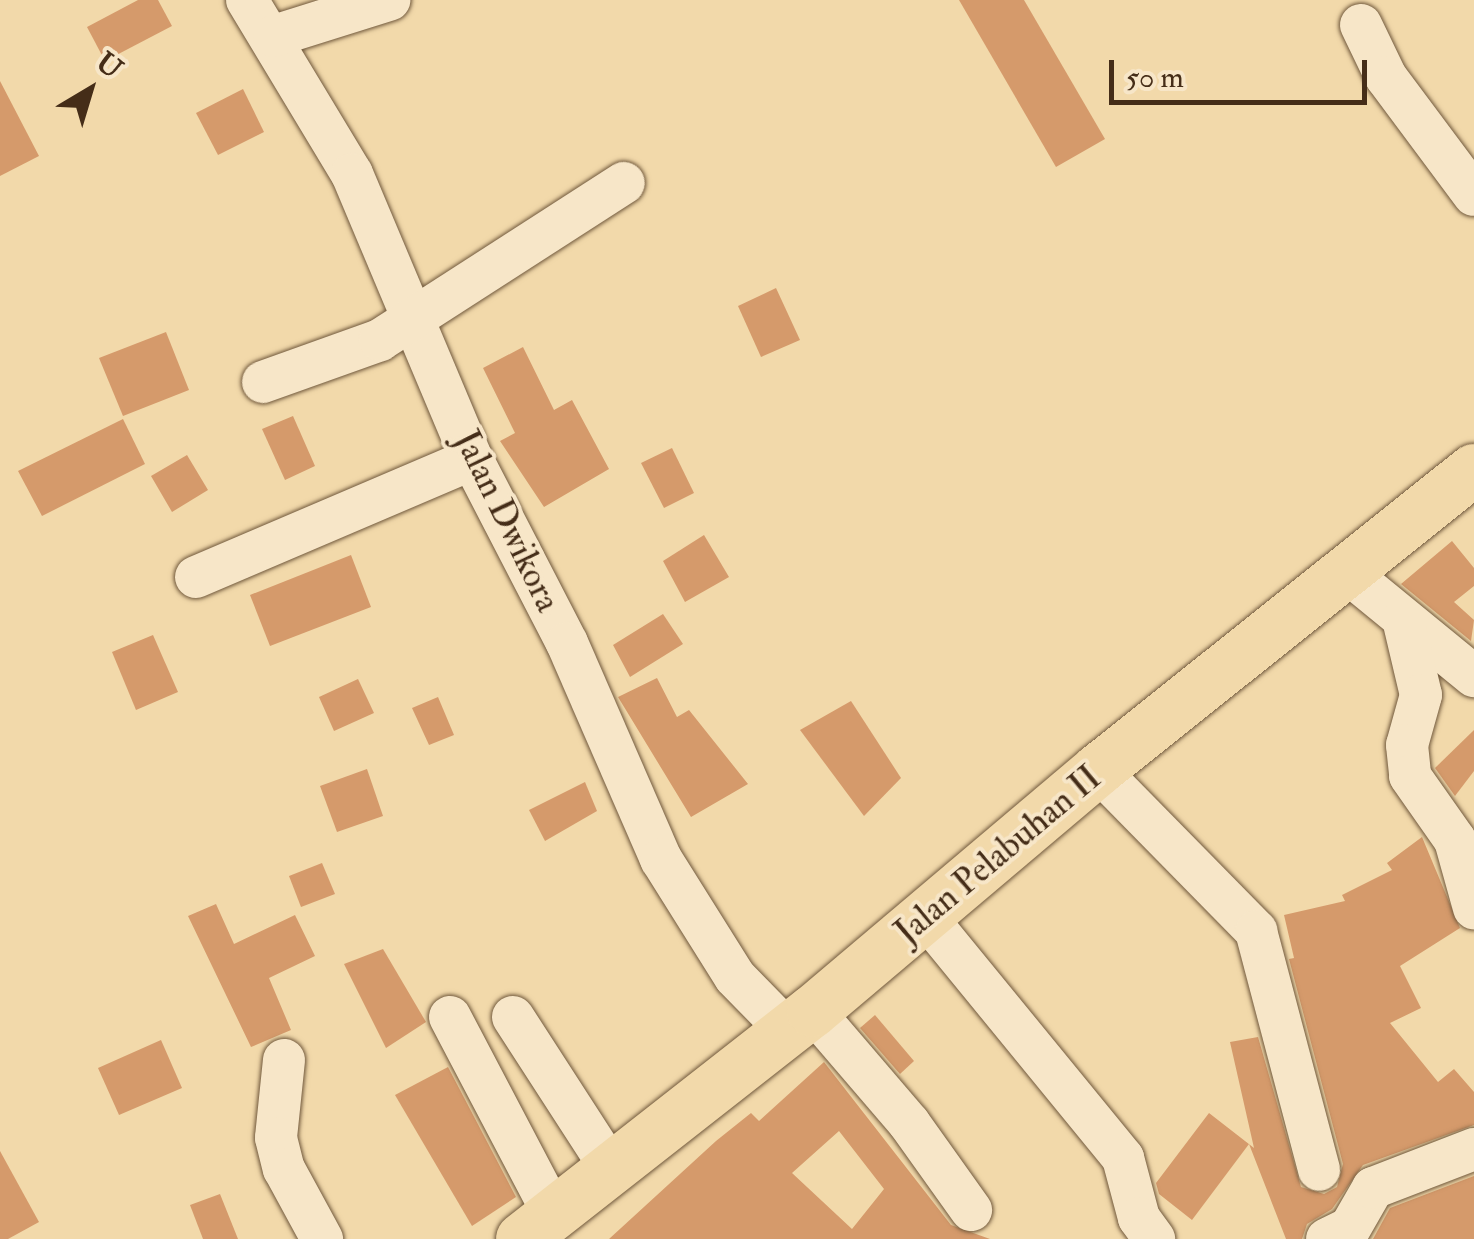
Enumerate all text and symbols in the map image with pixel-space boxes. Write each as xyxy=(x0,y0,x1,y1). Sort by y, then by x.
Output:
north arrow xyxy=(40,40,140,140)
scale bar xyxy=(1114,40,1372,102)
text: U xyxy=(89,45,129,87)
text: 50 m xyxy=(1126,59,1184,96)
street label: Jalan Dwikora xyxy=(445,424,569,618)
street label: Jalan Pelabuhan II xyxy=(887,757,1109,953)

